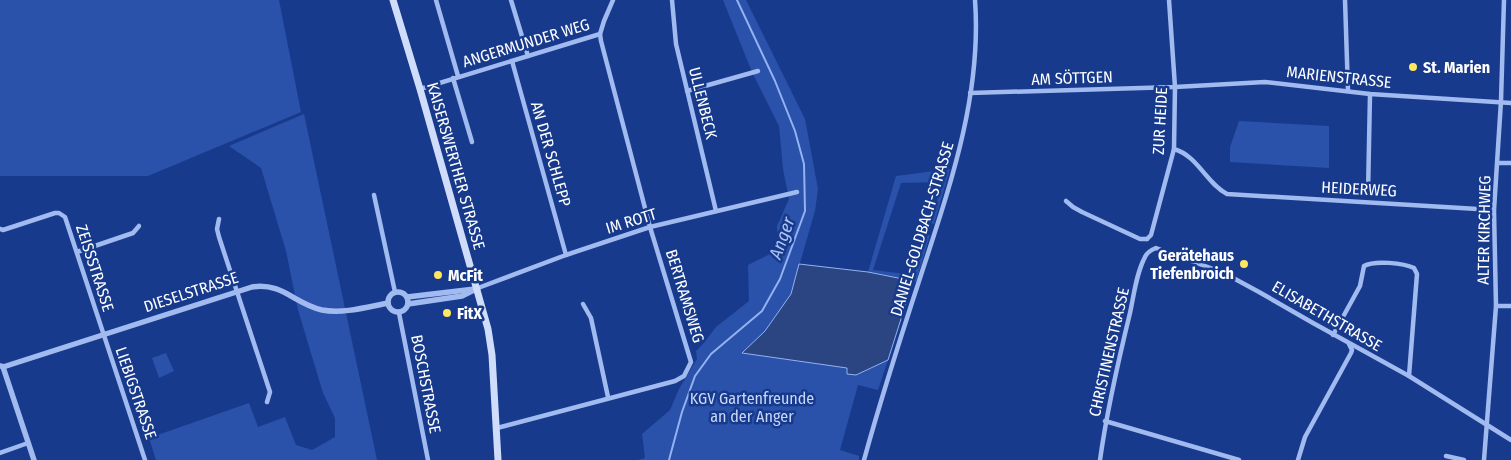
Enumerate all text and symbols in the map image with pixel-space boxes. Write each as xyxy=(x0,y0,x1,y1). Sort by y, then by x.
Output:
street label: ANGERMUNDER WEG xyxy=(460,15,592,71)
place label: St. Marien xyxy=(1423,58,1490,77)
marker: St. Marien xyxy=(1407,61,1419,73)
street label: MARIENSTRASSE xyxy=(1286,62,1392,92)
street label: ULLENBECK xyxy=(685,65,721,141)
street label: AM SÖTTGEN xyxy=(1031,67,1113,89)
street label: KAISERSWERTHER STRASSE xyxy=(423,80,489,252)
street label: ZUR HEIDE xyxy=(1149,87,1171,155)
street label: AN DER SCHLEPP xyxy=(527,99,575,209)
street label: DANIEL-GOLDBACH-STRASSE xyxy=(886,140,958,318)
street label: ALTER KIRCHWEG xyxy=(1474,175,1494,285)
street label: HEIDERWEG xyxy=(1321,178,1397,200)
street label: IM ROTT xyxy=(603,204,659,238)
water label: Anger xyxy=(764,213,800,263)
street label: ZEISSSTRASSE xyxy=(72,222,118,314)
place label: Gerätehaus Tiefenbroich xyxy=(1150,246,1234,283)
street label: BERTRAMSWEG xyxy=(662,247,708,345)
marker: Gerätehaus Tiefenbroich xyxy=(1238,258,1250,270)
place label: McFit xyxy=(448,266,483,285)
street label: DIESELSTRASSE xyxy=(141,268,241,316)
marker: McFit xyxy=(432,269,444,281)
street label: ELISABETHSTRASSE xyxy=(1269,277,1385,355)
street label: CHRISTINENSTRASSE xyxy=(1085,285,1133,419)
place label: FitX xyxy=(457,304,482,323)
marker: FitX xyxy=(441,307,453,319)
street label: BOSCHSTRASSE xyxy=(407,333,445,435)
street label: LIEBIGSTRASSE xyxy=(111,344,161,442)
park label: KGV Gartenfreunde an der Anger xyxy=(690,389,814,426)

